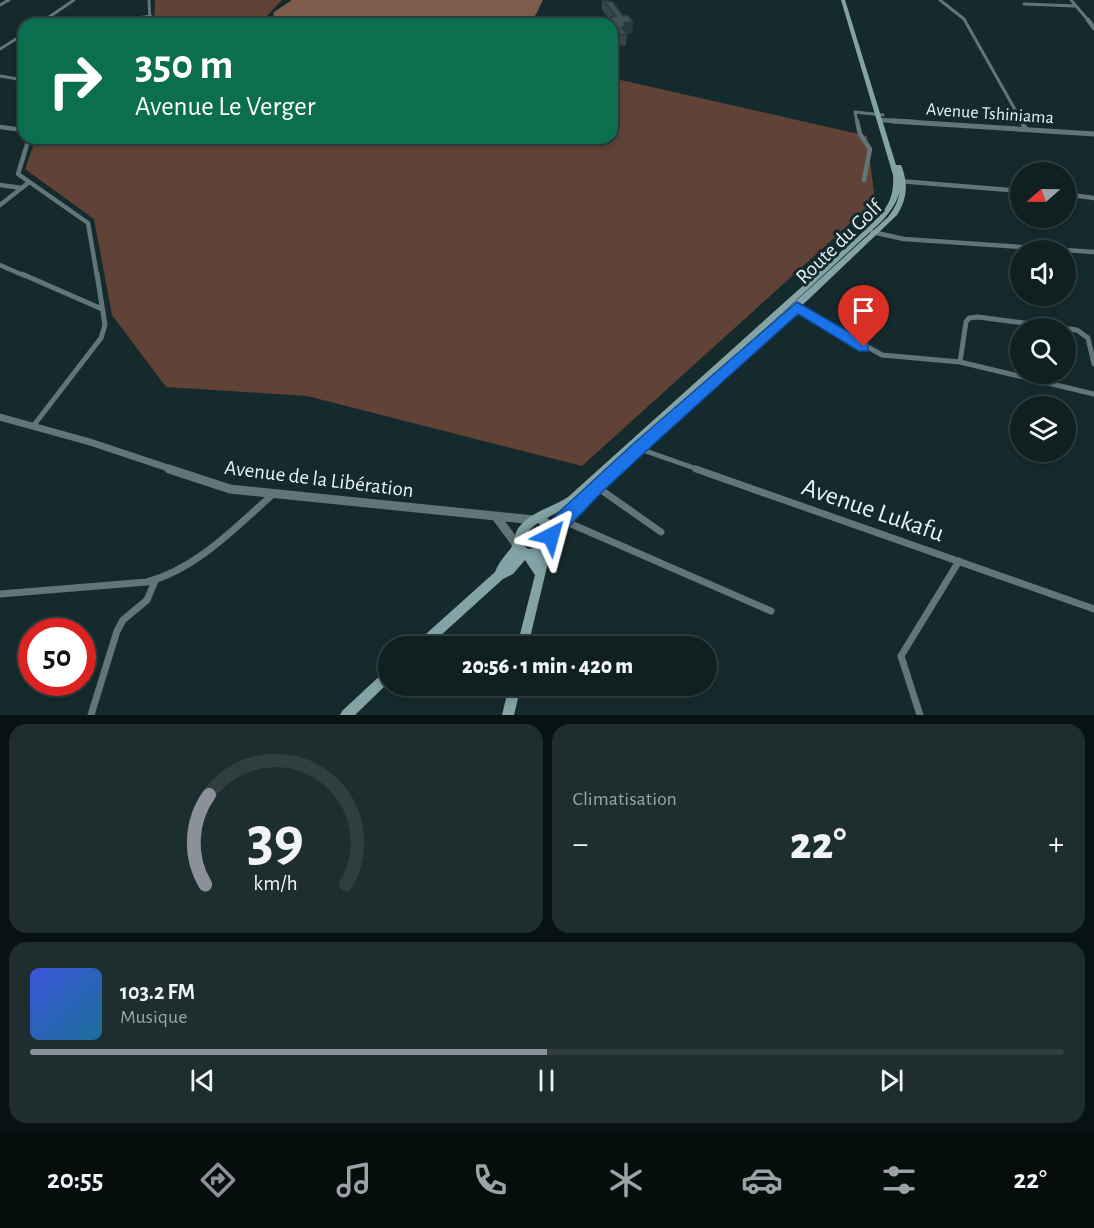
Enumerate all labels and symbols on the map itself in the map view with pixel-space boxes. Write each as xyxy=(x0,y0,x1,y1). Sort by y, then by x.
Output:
street label: Avenue Tshiniama xyxy=(926,101,1054,127)
north arrow xyxy=(1010,162,1076,228)
street label: Route du Golf xyxy=(792,195,887,288)
pin xyxy=(838,285,889,347)
street label: Avenue de la Libération xyxy=(223,457,415,501)
street label: Avenue Lukafu xyxy=(799,474,947,546)
position arrow xyxy=(519,504,583,568)
speed limit sign: 50 xyxy=(18,618,96,696)

